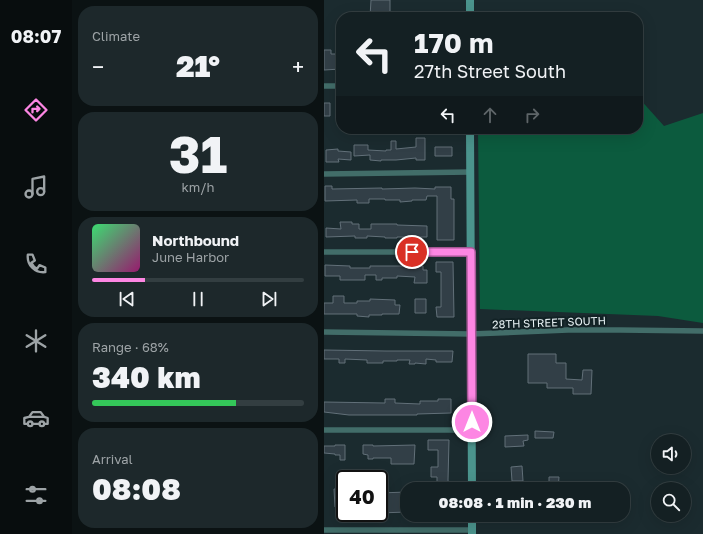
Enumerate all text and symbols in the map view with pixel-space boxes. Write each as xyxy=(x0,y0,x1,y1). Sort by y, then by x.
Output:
text: 08:07 xyxy=(11,25,61,47)
text: 170 m xyxy=(414,26,493,59)
text: Climate xyxy=(92,28,140,44)
icon: left xyxy=(348,28,400,80)
text: 21° xyxy=(176,48,220,84)
text: − xyxy=(92,53,104,80)
text: + xyxy=(292,53,304,80)
text: 27th Street South xyxy=(414,60,566,82)
icon: directions xyxy=(22,96,50,124)
icon: left xyxy=(437,104,459,126)
icon: ahead xyxy=(479,104,501,126)
icon: right xyxy=(521,104,543,126)
text: 31 xyxy=(169,122,227,184)
icon: music xyxy=(22,173,50,201)
text: km/h xyxy=(181,179,215,195)
text: Northbound xyxy=(152,231,239,249)
pin xyxy=(395,235,429,269)
icon: arrive xyxy=(401,241,423,263)
text: June Harbor xyxy=(152,249,229,265)
icon: phone xyxy=(22,250,50,278)
icon: previous xyxy=(116,288,138,310)
icon: pause xyxy=(187,288,209,310)
icon: next xyxy=(258,288,280,310)
street label: 28TH STREET SOUTH xyxy=(492,314,606,330)
icon: climate xyxy=(22,327,50,355)
text: Range · 68% xyxy=(92,339,169,355)
text: 340 km xyxy=(92,359,201,395)
position arrow xyxy=(451,401,493,443)
icon: car xyxy=(22,404,50,432)
map controls xyxy=(651,434,691,522)
button: sound xyxy=(651,434,691,474)
text: Arrival xyxy=(92,451,133,467)
speed limit sign: 40 xyxy=(336,470,388,522)
text: 08:08 xyxy=(92,471,181,507)
icon: filters xyxy=(22,481,50,509)
button: search xyxy=(651,482,691,522)
text: 08:08 · 1 min · 230 m xyxy=(439,493,591,511)

